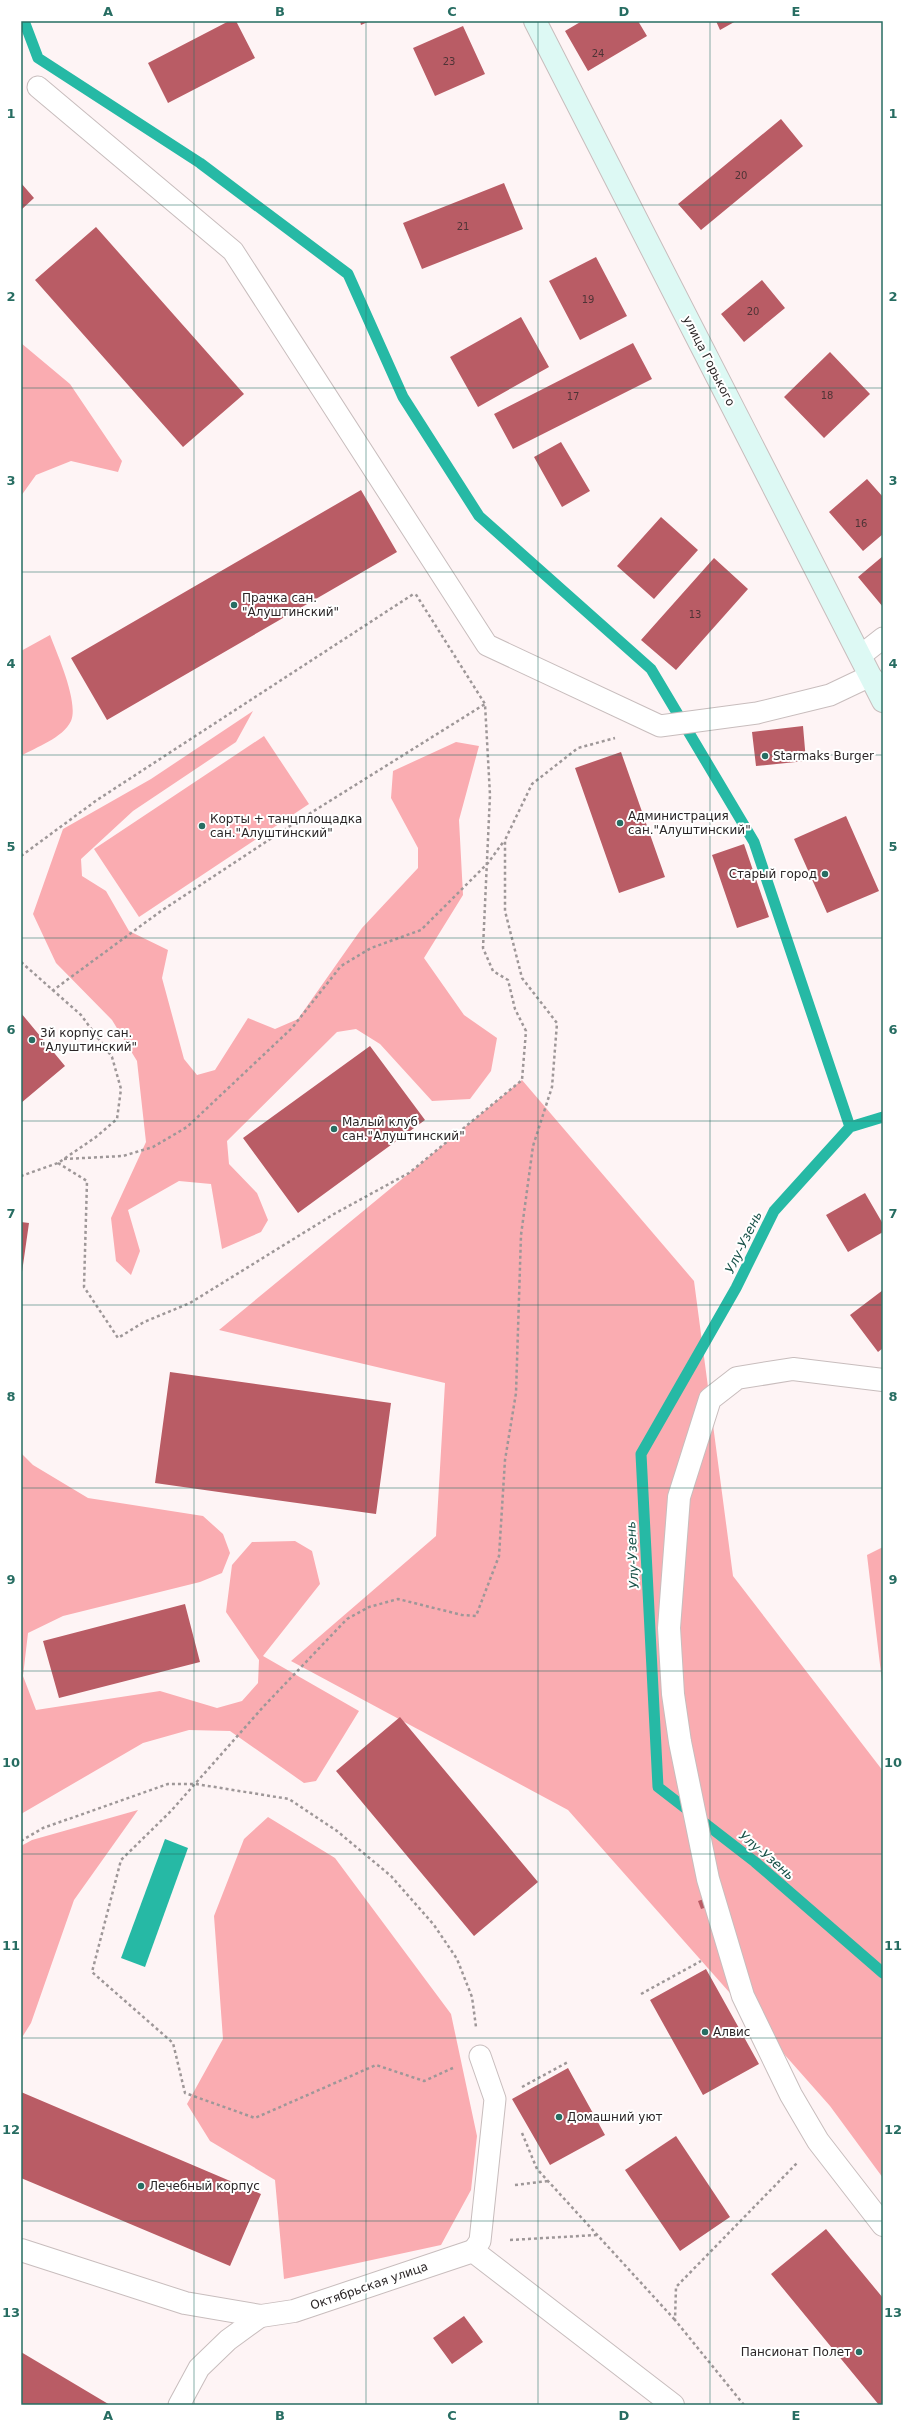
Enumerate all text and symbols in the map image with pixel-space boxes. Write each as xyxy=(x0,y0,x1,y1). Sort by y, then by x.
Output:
text: A xyxy=(103,4,113,19)
text: B xyxy=(275,4,285,19)
text: C xyxy=(447,4,457,19)
text: D xyxy=(619,4,630,19)
text: E xyxy=(792,4,800,19)
house number: 24 xyxy=(592,48,604,59)
house number: 23 xyxy=(443,56,455,67)
text: 1 xyxy=(6,106,16,121)
text: 1 xyxy=(888,106,898,121)
house number: 20 xyxy=(735,170,747,181)
house number: 21 xyxy=(457,221,469,232)
text: 2 xyxy=(6,289,16,304)
text: 2 xyxy=(888,289,898,304)
house number: 19 xyxy=(582,294,594,305)
house number: 20 xyxy=(747,306,759,317)
street label: улица Горького xyxy=(680,313,738,409)
house number: 18 xyxy=(821,390,833,401)
house number: 17 xyxy=(567,391,579,402)
text: 3 xyxy=(6,473,16,488)
text: 3 xyxy=(888,473,898,488)
house number: 16 xyxy=(855,518,867,529)
place label: Прачка сан. "Алуштинский" xyxy=(242,591,339,619)
marker: Прачка сан. "Алуштинский" xyxy=(229,600,239,610)
house number: 13 xyxy=(689,609,701,620)
text: 4 xyxy=(6,656,16,671)
text: 4 xyxy=(888,656,898,671)
place label: Starmaks Burger xyxy=(773,749,874,763)
marker: Starmaks Burger xyxy=(760,751,770,761)
place label: Администрация сан."Алуштинский" xyxy=(628,809,751,837)
place label: Корты + танцплощадка сан."Алуштинский" xyxy=(210,812,362,840)
marker: Администрация сан."Алуштинский" xyxy=(615,818,625,828)
marker: Корты + танцплощадка сан."Алуштинский" xyxy=(197,821,207,831)
text: 5 xyxy=(6,839,16,854)
text: 5 xyxy=(888,839,898,854)
place label: Старый город xyxy=(729,867,817,881)
marker: Старый город xyxy=(820,869,830,879)
text: 6 xyxy=(6,1022,16,1037)
text: 6 xyxy=(888,1022,898,1037)
place label: 3й корпус сан. "Алуштинский" xyxy=(40,1026,137,1054)
marker: 3й корпус сан. "Алуштинский" xyxy=(27,1035,37,1045)
place label: Малый клуб сан."Алуштинский" xyxy=(342,1115,465,1143)
marker: Малый клуб сан."Алуштинский" xyxy=(329,1124,339,1134)
text: 7 xyxy=(6,1206,16,1221)
text: 7 xyxy=(888,1206,898,1221)
water label: Улу-Узень xyxy=(722,1209,765,1276)
text: 8 xyxy=(6,1389,16,1404)
text: 8 xyxy=(888,1389,898,1404)
water label: Улу-Узень xyxy=(623,1521,642,1589)
text: 9 xyxy=(6,1572,16,1587)
text: 9 xyxy=(888,1572,898,1587)
text: 10 xyxy=(2,1755,20,1770)
text: 10 xyxy=(884,1755,902,1770)
water label: Улу-Узень xyxy=(736,1828,797,1883)
text: 11 xyxy=(2,1938,20,1953)
text: 11 xyxy=(884,1938,902,1953)
place label: Алвис xyxy=(713,2025,750,2039)
marker: Алвис xyxy=(700,2027,710,2037)
place label: Домашний уют xyxy=(567,2110,663,2124)
marker: Домашний уют xyxy=(554,2112,564,2122)
text: 12 xyxy=(2,2122,20,2137)
text: 12 xyxy=(884,2122,902,2137)
place label: Лечебный корпус xyxy=(149,2179,260,2193)
marker: Лечебный корпус xyxy=(136,2181,146,2191)
street label: Октябрьская улица xyxy=(308,2259,430,2313)
text: 13 xyxy=(2,2305,20,2320)
text: 13 xyxy=(884,2305,902,2320)
place label: Пансионат Полет xyxy=(741,2345,851,2359)
marker: Пансионат Полет xyxy=(854,2347,864,2357)
text: A xyxy=(103,2408,113,2423)
text: B xyxy=(275,2408,285,2423)
text: C xyxy=(447,2408,457,2423)
text: D xyxy=(619,2408,630,2423)
text: E xyxy=(792,2408,800,2423)

